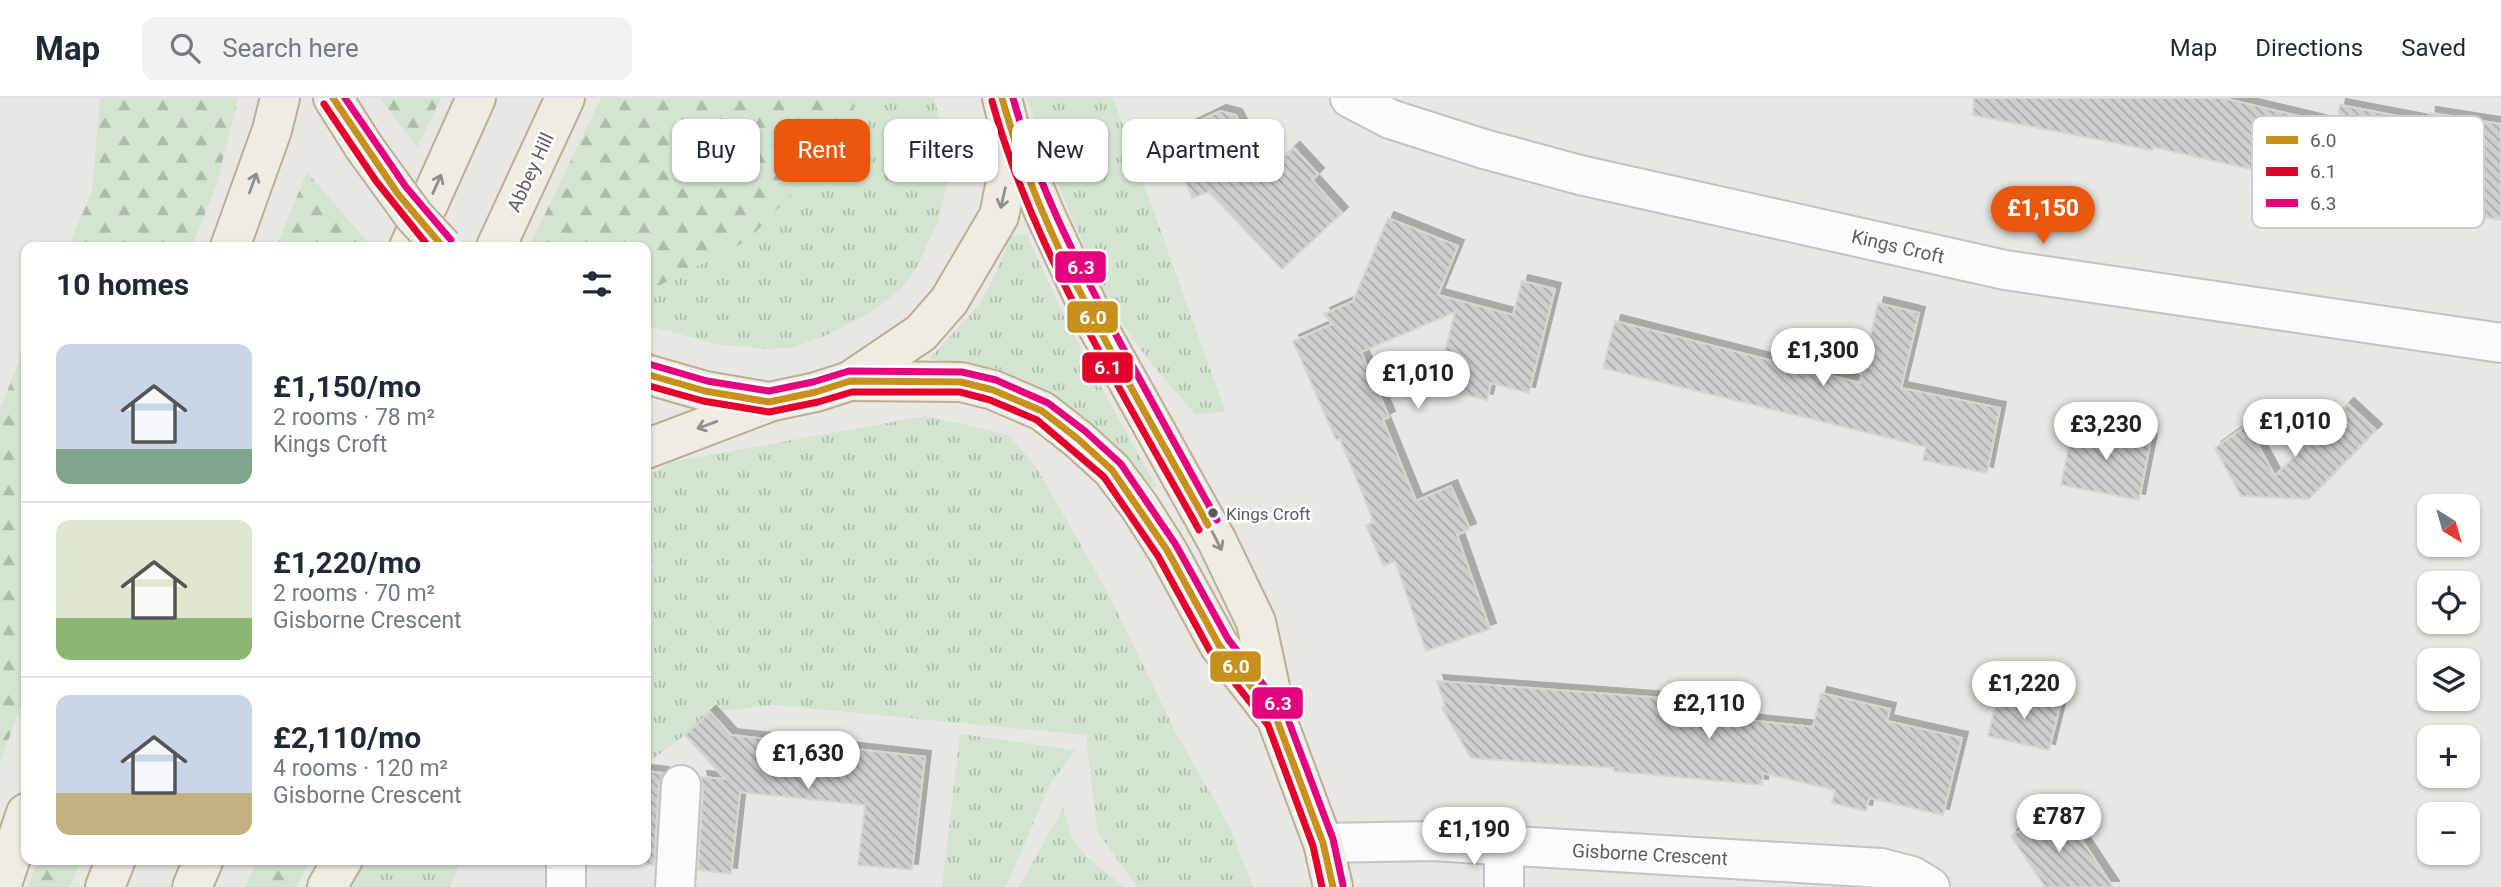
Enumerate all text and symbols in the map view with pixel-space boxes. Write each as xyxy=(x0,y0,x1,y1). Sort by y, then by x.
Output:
search box xyxy=(142,17,632,80)
text: Map xyxy=(35,29,100,68)
icon: search xyxy=(166,29,204,67)
text: Search here xyxy=(222,33,359,63)
text: Map xyxy=(2170,34,2217,62)
text: Directions xyxy=(2255,34,2363,62)
text: Saved xyxy=(2401,34,2466,62)
legend xyxy=(2252,116,2484,228)
chip: Buy xyxy=(672,119,760,182)
chip: Rent xyxy=(774,119,870,182)
chip: Filters xyxy=(884,119,998,182)
chip: New xyxy=(1012,119,1108,182)
chip: Apartment xyxy=(1122,119,1284,182)
street label: Abbey Hill xyxy=(502,129,559,216)
text: 6.0 xyxy=(2310,129,2336,152)
text: 6.1 xyxy=(2310,160,2336,183)
one-way arrow xyxy=(248,172,260,194)
one-way arrow xyxy=(431,174,444,196)
one-way arrow xyxy=(995,186,1009,209)
pin: £1,150 xyxy=(1986,186,2100,246)
text: 6.3 xyxy=(2310,192,2336,215)
text: £1,150 xyxy=(2007,195,2079,222)
street label: Kings Croft xyxy=(1849,225,1947,268)
line badge: 6.3 xyxy=(1054,250,1107,284)
text: 6.3 xyxy=(1067,256,1095,279)
icon: filters xyxy=(578,265,616,303)
text: 10 homes xyxy=(56,267,189,302)
line badge: 6.0 xyxy=(1066,300,1119,334)
text: 6.0 xyxy=(1079,306,1107,329)
pin: £1,300 xyxy=(1766,328,1880,388)
text: £1,300 xyxy=(1787,337,1859,364)
line badge: 6.1 xyxy=(1081,351,1134,384)
pin: £1,010 xyxy=(1361,352,1475,411)
text: 6.1 xyxy=(1094,356,1122,379)
text: £1,010 xyxy=(1382,360,1454,387)
text: £1,150/mo xyxy=(273,369,421,404)
icon: home xyxy=(112,372,196,456)
pin: £1,010 xyxy=(2238,400,2352,459)
pin: £3,230 xyxy=(2049,402,2163,462)
text: 2 rooms · 78 m² xyxy=(273,404,435,431)
text: £1,010 xyxy=(2259,408,2331,435)
text: £3,230 xyxy=(2070,411,2142,438)
one-way arrow xyxy=(697,420,719,432)
text: Kings Croft xyxy=(273,431,387,458)
north arrow xyxy=(2417,494,2480,556)
map controls xyxy=(2417,494,2480,865)
place label: Kings Croft xyxy=(1226,504,1311,524)
marker: Kings Croft xyxy=(1206,506,1220,520)
one-way arrow xyxy=(1210,530,1224,551)
text: £1,220/mo xyxy=(273,545,421,580)
icon: home xyxy=(112,548,196,632)
button: locate xyxy=(2417,571,2480,634)
text: 2 rooms · 70 m² xyxy=(273,580,435,607)
text: Gisborne Crescent xyxy=(273,607,462,634)
button: layers xyxy=(2417,648,2480,711)
line badge: 6.0 xyxy=(1209,650,1262,683)
text: 6.0 xyxy=(1222,655,1250,678)
pin: £1,220 xyxy=(1967,662,2081,721)
text: £1,220 xyxy=(1988,670,2060,697)
pin: £2,110 xyxy=(1652,682,1766,741)
line badge: 6.3 xyxy=(1251,686,1304,720)
text: £2,110 xyxy=(1673,690,1745,717)
text: 6.3 xyxy=(1264,692,1292,715)
text: £2,110/mo xyxy=(273,720,421,755)
icon: home xyxy=(112,723,196,807)
button: + xyxy=(2417,725,2480,788)
pin: £1,630 xyxy=(751,732,865,791)
text: £1,630 xyxy=(772,740,844,767)
text: 4 rooms · 120 m² xyxy=(273,755,448,782)
text: Gisborne Crescent xyxy=(273,782,462,809)
pin: £787 xyxy=(2018,794,2100,854)
button: − xyxy=(2417,802,2480,865)
text: £787 xyxy=(2032,803,2086,830)
pin: £1,190 xyxy=(1417,808,1531,867)
text: £1,190 xyxy=(1438,816,1510,843)
street label: Gisborne Crescent xyxy=(1572,839,1728,870)

